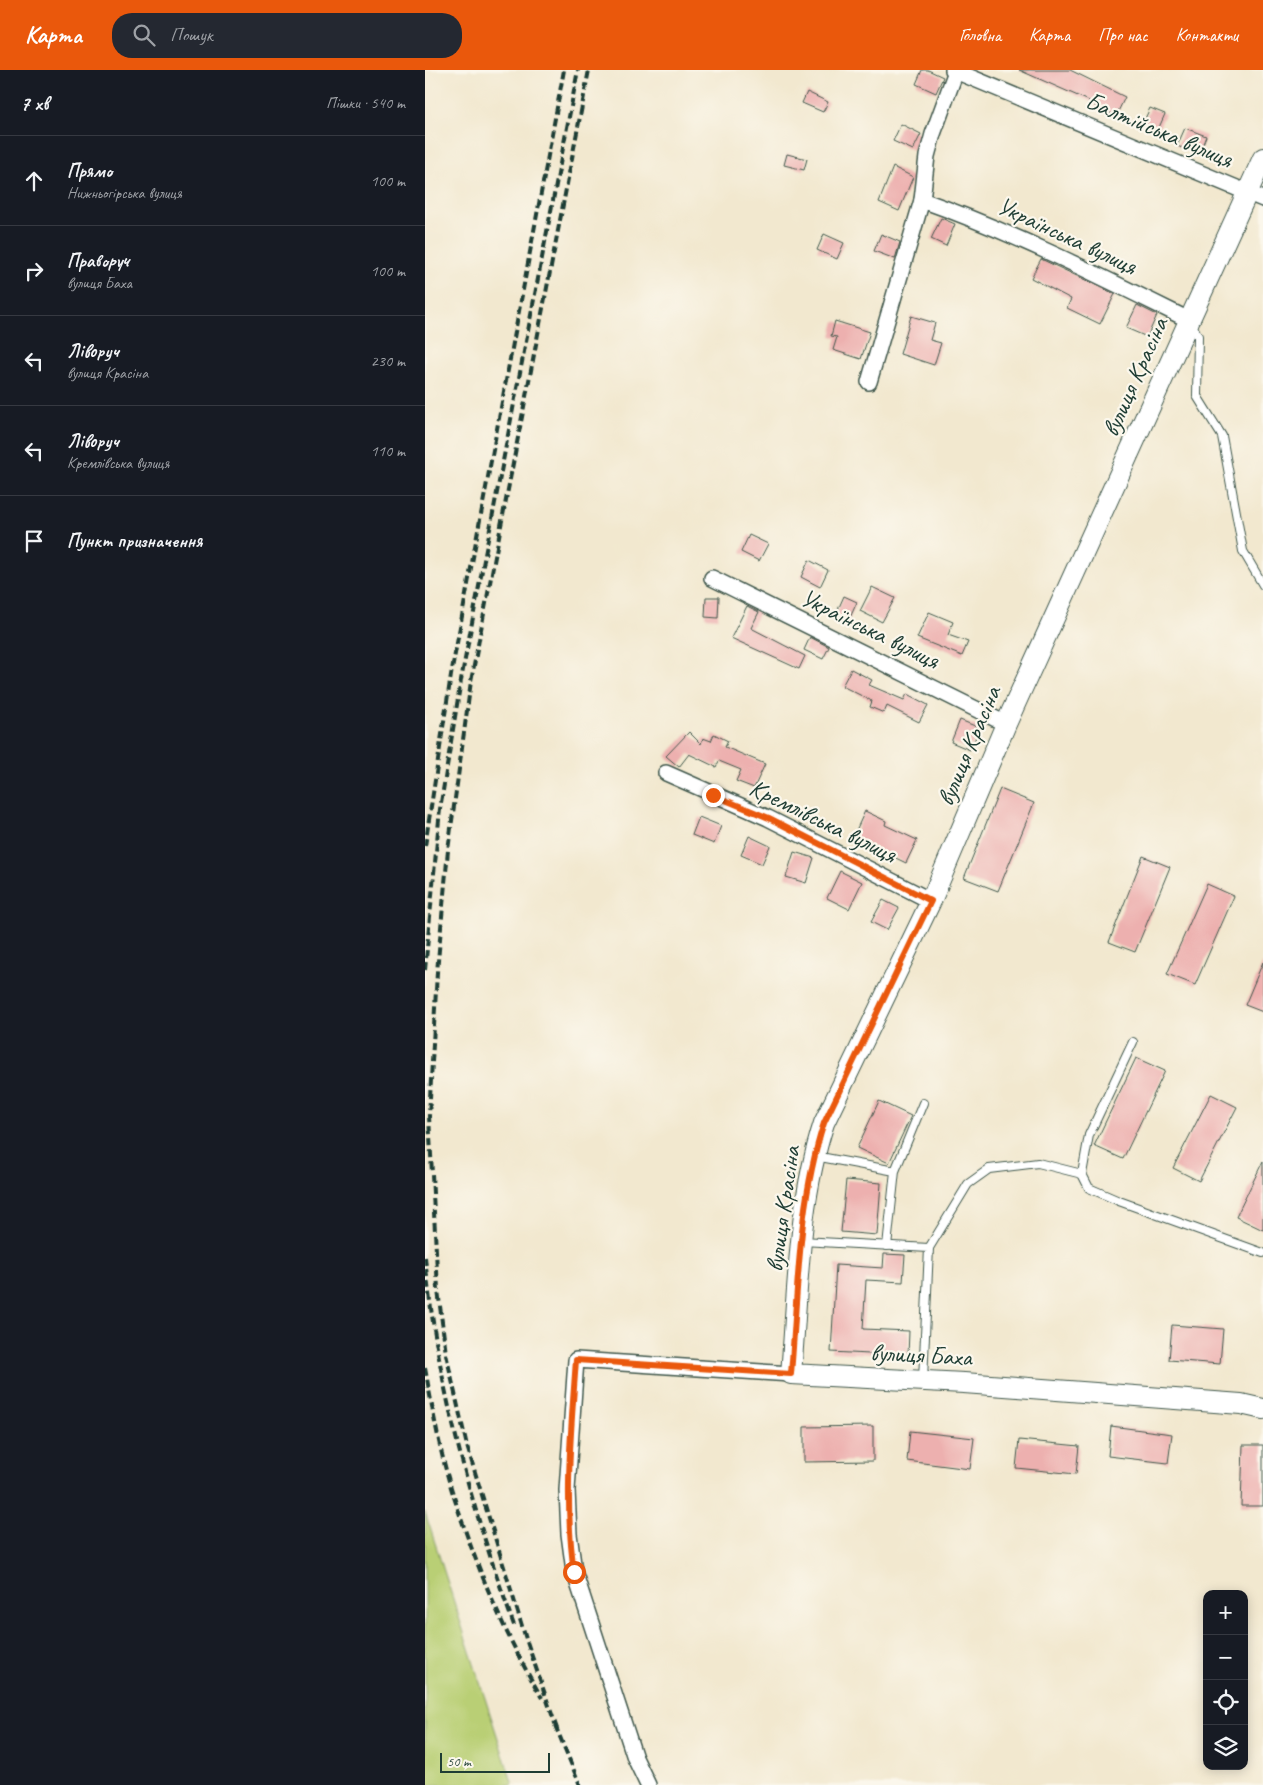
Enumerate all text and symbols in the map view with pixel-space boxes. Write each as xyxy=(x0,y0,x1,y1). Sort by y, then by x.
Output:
search box xyxy=(112,13,462,58)
text: Карта xyxy=(25,20,82,50)
icon: search xyxy=(130,21,158,49)
text: Пошук xyxy=(170,23,213,47)
text: Головна xyxy=(959,24,1001,46)
text: Карта xyxy=(1029,24,1070,46)
text: Про нас xyxy=(1098,24,1148,46)
text: Контакти xyxy=(1176,24,1238,46)
street label: Балтійська вулиця xyxy=(1081,85,1238,176)
text: 7 хв xyxy=(20,90,49,116)
text: Пішки · 540 m xyxy=(326,93,405,113)
text: Прямо xyxy=(67,159,112,183)
icon: ahead xyxy=(20,167,48,195)
text: 100 m xyxy=(371,171,405,191)
text: Нижньогірська вулиця xyxy=(67,183,182,203)
street label: Українська вулиця xyxy=(992,190,1143,283)
text: Праворуч xyxy=(67,249,129,273)
icon: right xyxy=(20,257,48,285)
text: 100 m xyxy=(371,261,405,281)
text: вулиця Баха xyxy=(67,273,132,293)
street label: вулиця Красіна xyxy=(1095,311,1176,441)
text: Ліворуч xyxy=(67,339,119,363)
icon: left xyxy=(20,347,48,375)
text: 230 m xyxy=(371,351,405,371)
text: вулиця Красіна xyxy=(67,363,148,383)
text: Ліворуч xyxy=(67,429,119,453)
icon: left xyxy=(20,437,48,465)
text: 110 m xyxy=(371,441,405,461)
text: Кремлівська вулиця xyxy=(67,453,169,473)
icon: arrive xyxy=(20,527,48,555)
text: Пункт призначення xyxy=(67,529,202,553)
street label: Українська вулиця xyxy=(795,582,945,677)
street label: вулиця Красіна xyxy=(930,680,1009,811)
street label: Кремлівська вулиця xyxy=(744,772,903,871)
route end xyxy=(702,784,725,807)
street label: вулиця Красіна xyxy=(758,1142,808,1274)
street label: вулиця Баха xyxy=(870,1336,974,1374)
route start xyxy=(563,1561,586,1584)
map controls xyxy=(1203,1590,1248,1770)
button: + xyxy=(1203,1590,1248,1635)
button: − xyxy=(1203,1635,1248,1680)
button: locate xyxy=(1203,1680,1248,1725)
button: layers xyxy=(1203,1725,1248,1770)
scale bar xyxy=(440,1750,550,1773)
text: 50 m xyxy=(447,1753,471,1770)

